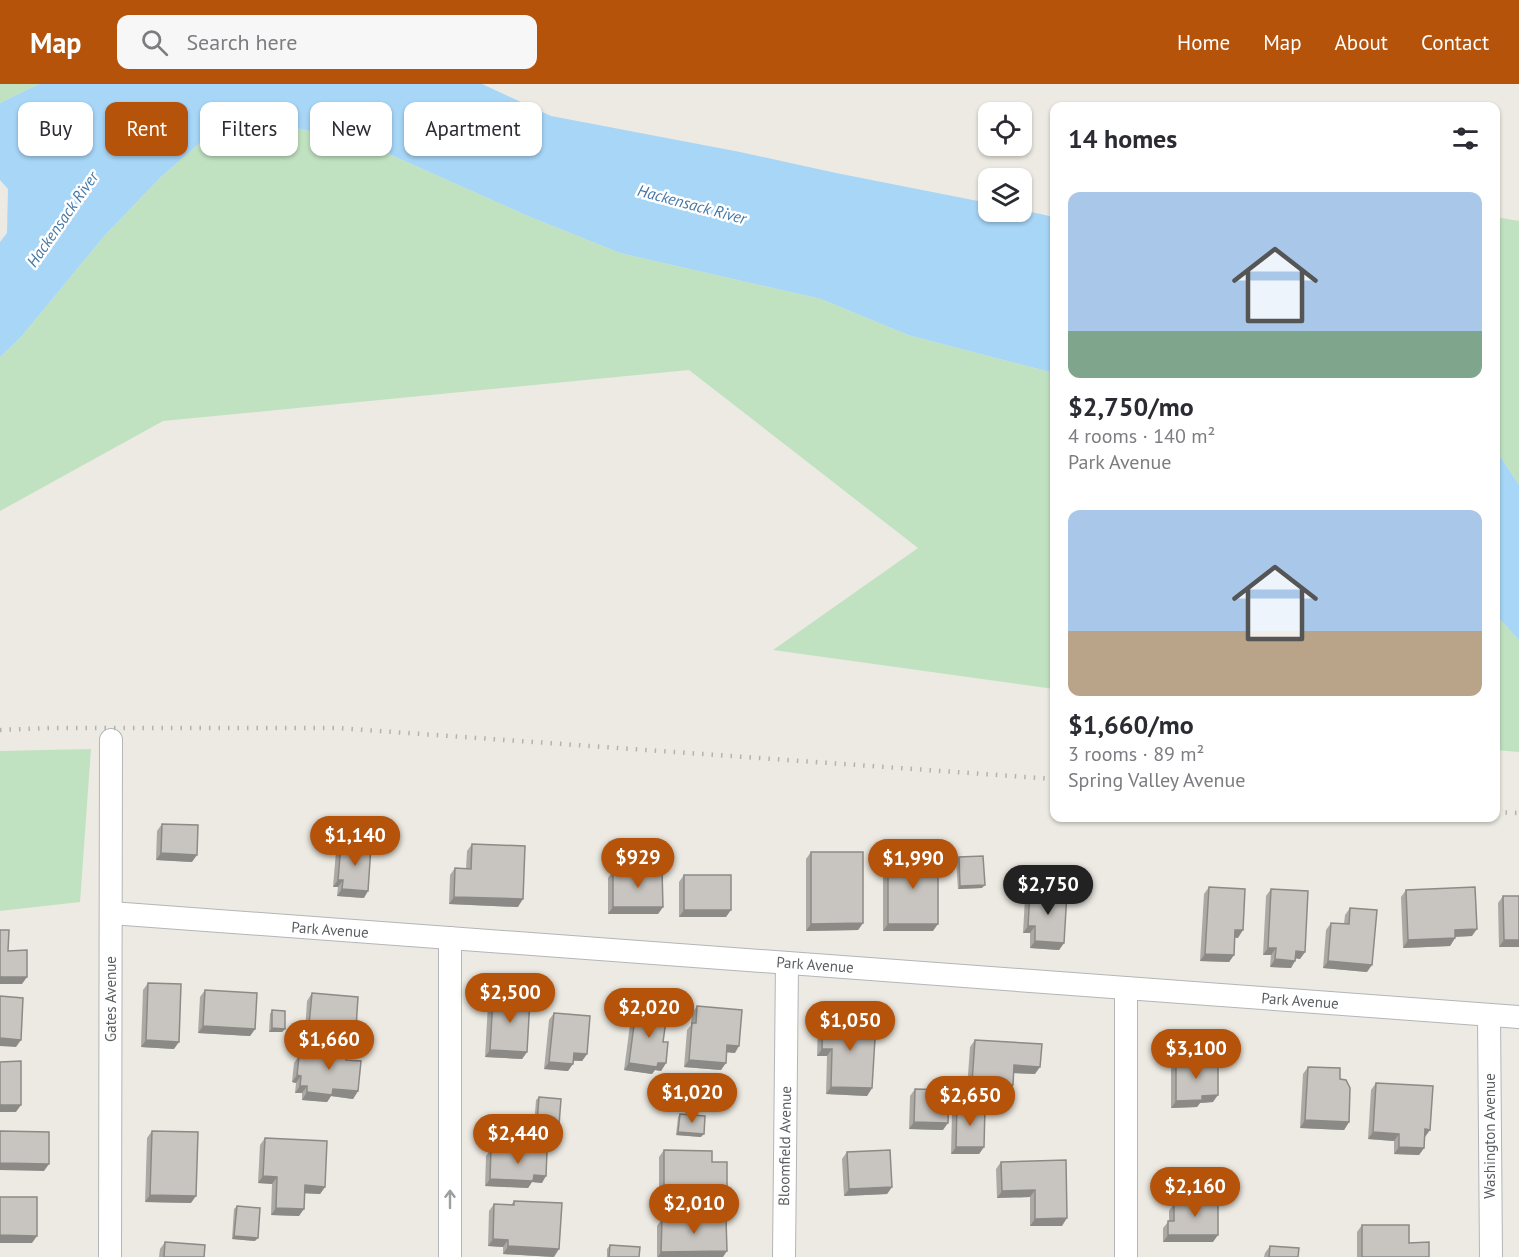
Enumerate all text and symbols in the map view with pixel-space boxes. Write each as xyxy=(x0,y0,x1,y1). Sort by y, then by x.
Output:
search box xyxy=(117,15,537,69)
text: Map xyxy=(30,24,81,61)
icon: search xyxy=(138,26,171,59)
text: Search here xyxy=(186,28,297,56)
text: Home xyxy=(1177,29,1230,56)
text: Map xyxy=(1263,29,1302,56)
text: About xyxy=(1335,29,1388,56)
text: Contact xyxy=(1421,29,1489,56)
chip: Buy xyxy=(18,102,93,156)
chip: Rent xyxy=(105,102,188,156)
chip: Filters xyxy=(200,102,298,156)
chip: New xyxy=(310,102,392,156)
chip: Apartment xyxy=(404,102,542,156)
map controls xyxy=(978,102,1032,222)
button: locate xyxy=(978,102,1032,156)
text: 14 homes xyxy=(1068,122,1177,155)
icon: filters xyxy=(1449,122,1482,155)
water label: Hackensack River xyxy=(22,166,103,270)
button: layers xyxy=(978,168,1032,222)
water label: Hackensack River xyxy=(635,180,750,229)
icon: home xyxy=(1221,231,1329,339)
text: $2,750/mo xyxy=(1068,390,1194,423)
text: 4 rooms · 140 m² xyxy=(1068,423,1215,449)
text: Park Avenue xyxy=(1068,449,1171,475)
icon: home xyxy=(1221,549,1329,657)
text: $1,660/mo xyxy=(1068,708,1194,741)
text: 3 rooms · 89 m² xyxy=(1068,741,1204,767)
text: Spring Valley Avenue xyxy=(1068,767,1245,793)
pin: $1,140 xyxy=(306,816,404,867)
text: $1,140 xyxy=(324,822,386,848)
pin: $929 xyxy=(602,838,674,889)
pin: $1,990 xyxy=(864,839,962,890)
text: $929 xyxy=(615,844,661,870)
text: $1,990 xyxy=(882,845,944,871)
pin: $2,750 xyxy=(999,865,1097,916)
text: $2,750 xyxy=(1017,871,1079,897)
street label: Park Avenue xyxy=(291,917,369,942)
street label: Park Avenue xyxy=(776,952,854,977)
street label: Gates Avenue xyxy=(101,956,120,1042)
pin: $2,500 xyxy=(461,973,559,1024)
text: $2,500 xyxy=(479,979,541,1005)
pin: $2,020 xyxy=(600,988,698,1039)
street label: Park Avenue xyxy=(1261,988,1339,1013)
text: $2,020 xyxy=(618,994,680,1020)
pin: $1,050 xyxy=(801,1001,899,1052)
text: $1,050 xyxy=(819,1007,881,1033)
pin: $1,660 xyxy=(280,1020,378,1071)
text: $1,660 xyxy=(298,1026,360,1052)
pin: $3,100 xyxy=(1147,1029,1245,1080)
text: $3,100 xyxy=(1165,1035,1227,1061)
pin: $1,020 xyxy=(643,1073,741,1124)
street label: Washington Avenue xyxy=(1480,1073,1499,1199)
pin: $2,650 xyxy=(921,1076,1019,1127)
text: $1,020 xyxy=(661,1079,723,1105)
text: $2,650 xyxy=(939,1082,1001,1108)
street label: Bloomfield Avenue xyxy=(774,1086,795,1206)
pin: $2,440 xyxy=(469,1114,567,1165)
text: $2,440 xyxy=(487,1120,549,1146)
pin: $2,160 xyxy=(1146,1167,1244,1218)
text: $2,160 xyxy=(1164,1173,1226,1199)
pin: $2,010 xyxy=(645,1184,743,1235)
one-way arrow xyxy=(444,1189,456,1209)
text: $2,010 xyxy=(663,1190,725,1216)

